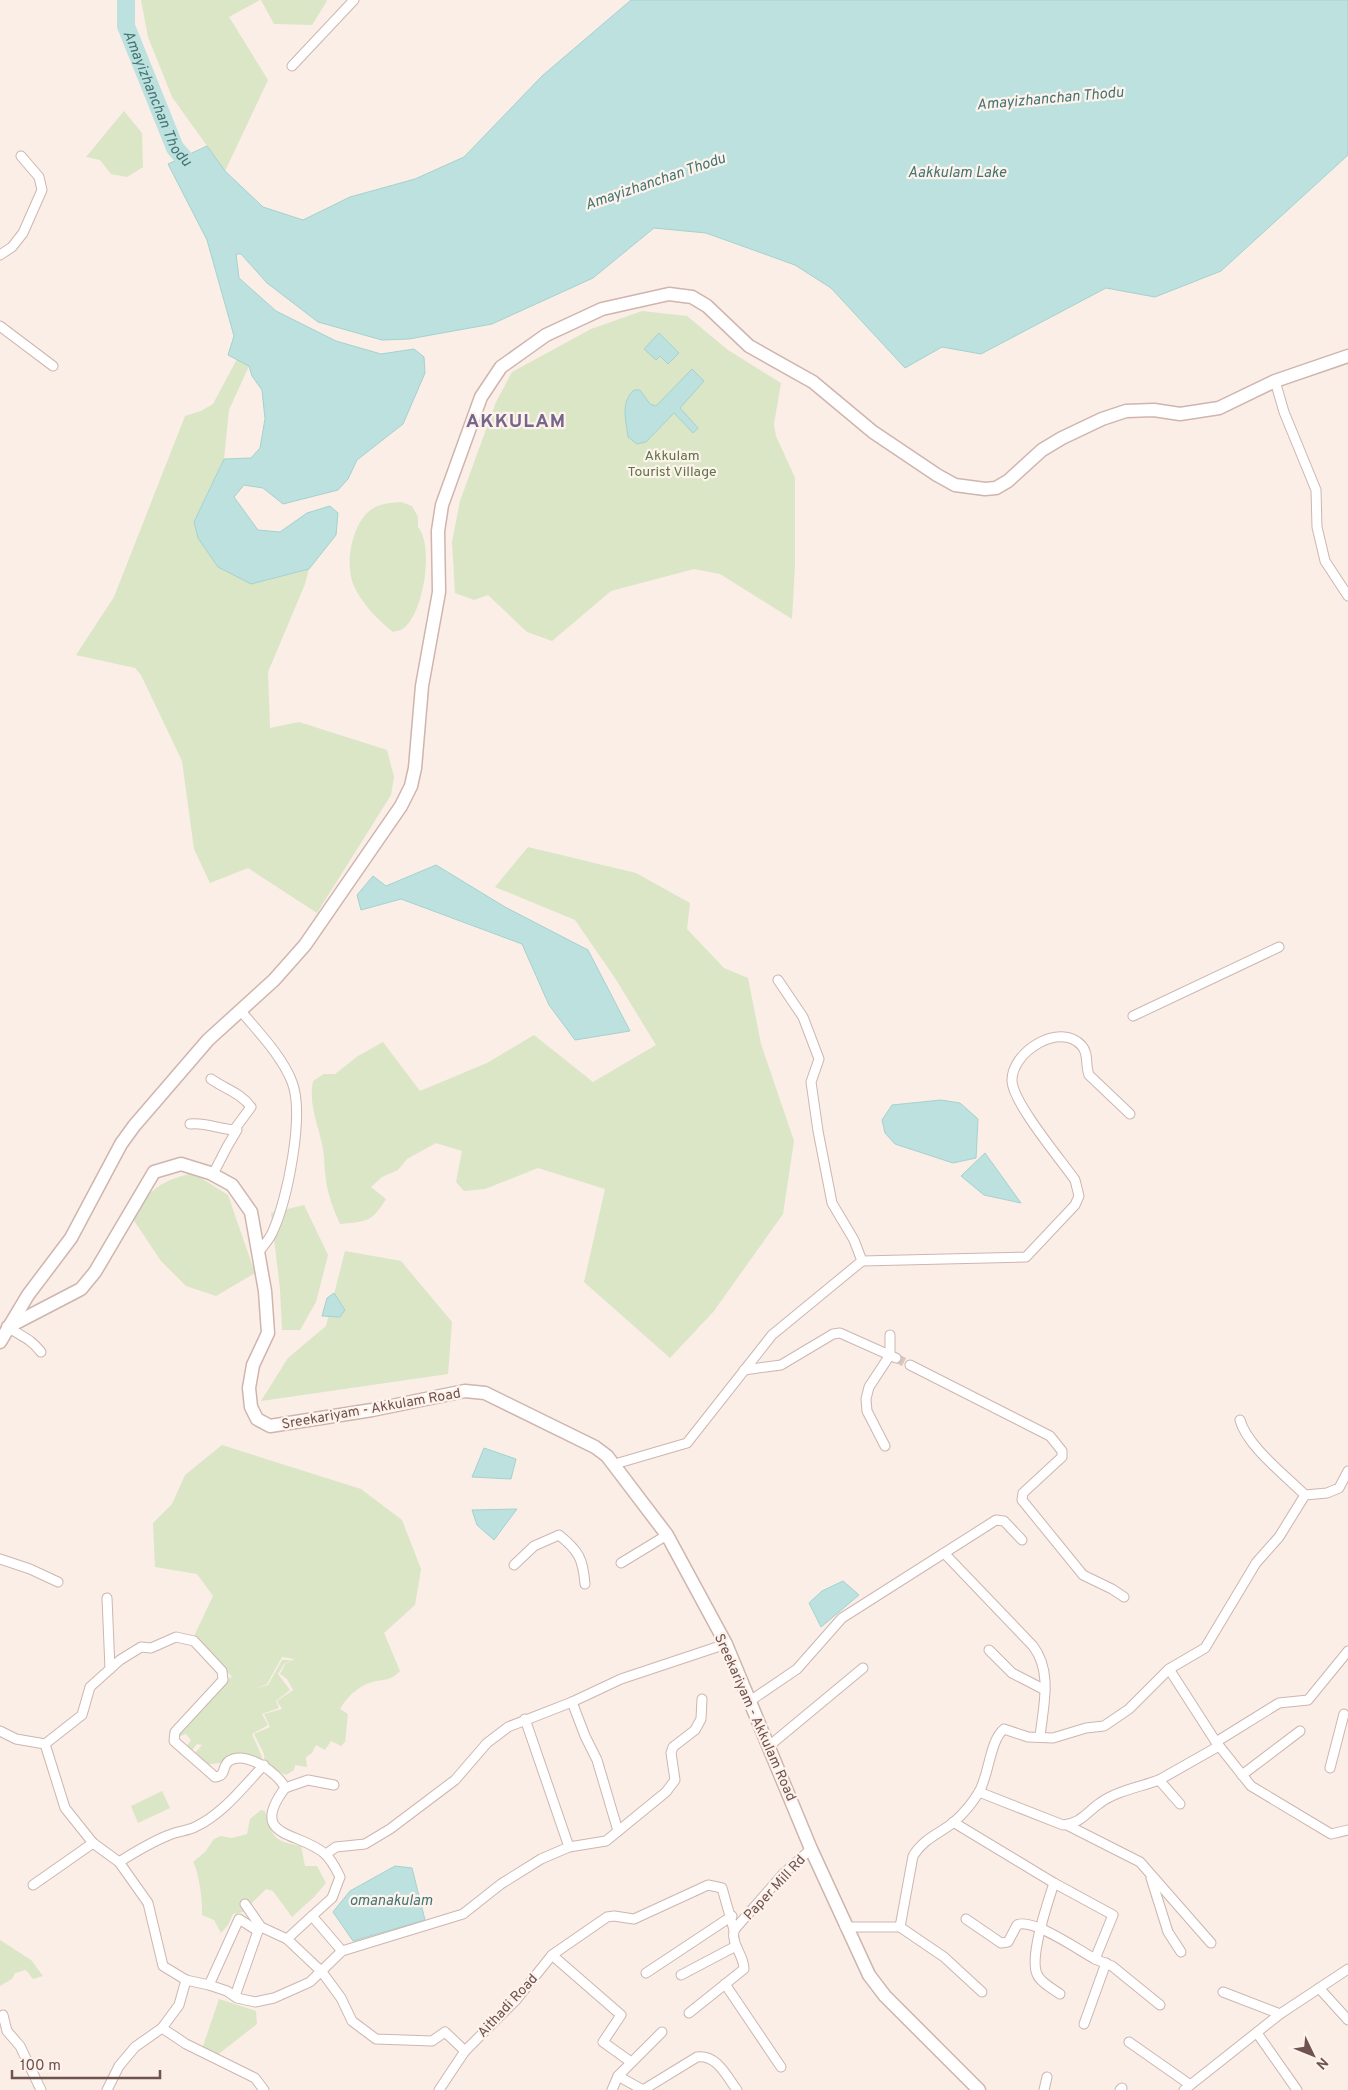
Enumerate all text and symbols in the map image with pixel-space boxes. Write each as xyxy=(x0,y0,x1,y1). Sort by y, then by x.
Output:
water label: Amayizhanchan Thodu xyxy=(118,28,196,172)
water label: Amayizhanchan Thodu xyxy=(976,84,1125,115)
water label: Amayizhanchan Thodu xyxy=(583,149,729,215)
water label: Aakkulam Lake xyxy=(908,164,1006,183)
district label: AKKULAM xyxy=(466,410,566,434)
park label: Akkulam Tourist Village xyxy=(627,448,717,481)
street label: Sreekariyam - Akkulam Road xyxy=(280,1385,462,1434)
street label: Sreekariyam - Akkulam Road xyxy=(710,1631,799,1804)
street label: Paper Mill Rd xyxy=(741,1852,810,1924)
water label: omanakulam xyxy=(349,1892,433,1911)
street label: Aithadi Road xyxy=(474,1971,542,2041)
north arrow xyxy=(1288,2030,1338,2080)
scale bar xyxy=(12,2048,160,2080)
text: N xyxy=(1312,2053,1331,2072)
text: 100 m xyxy=(20,2057,61,2076)

